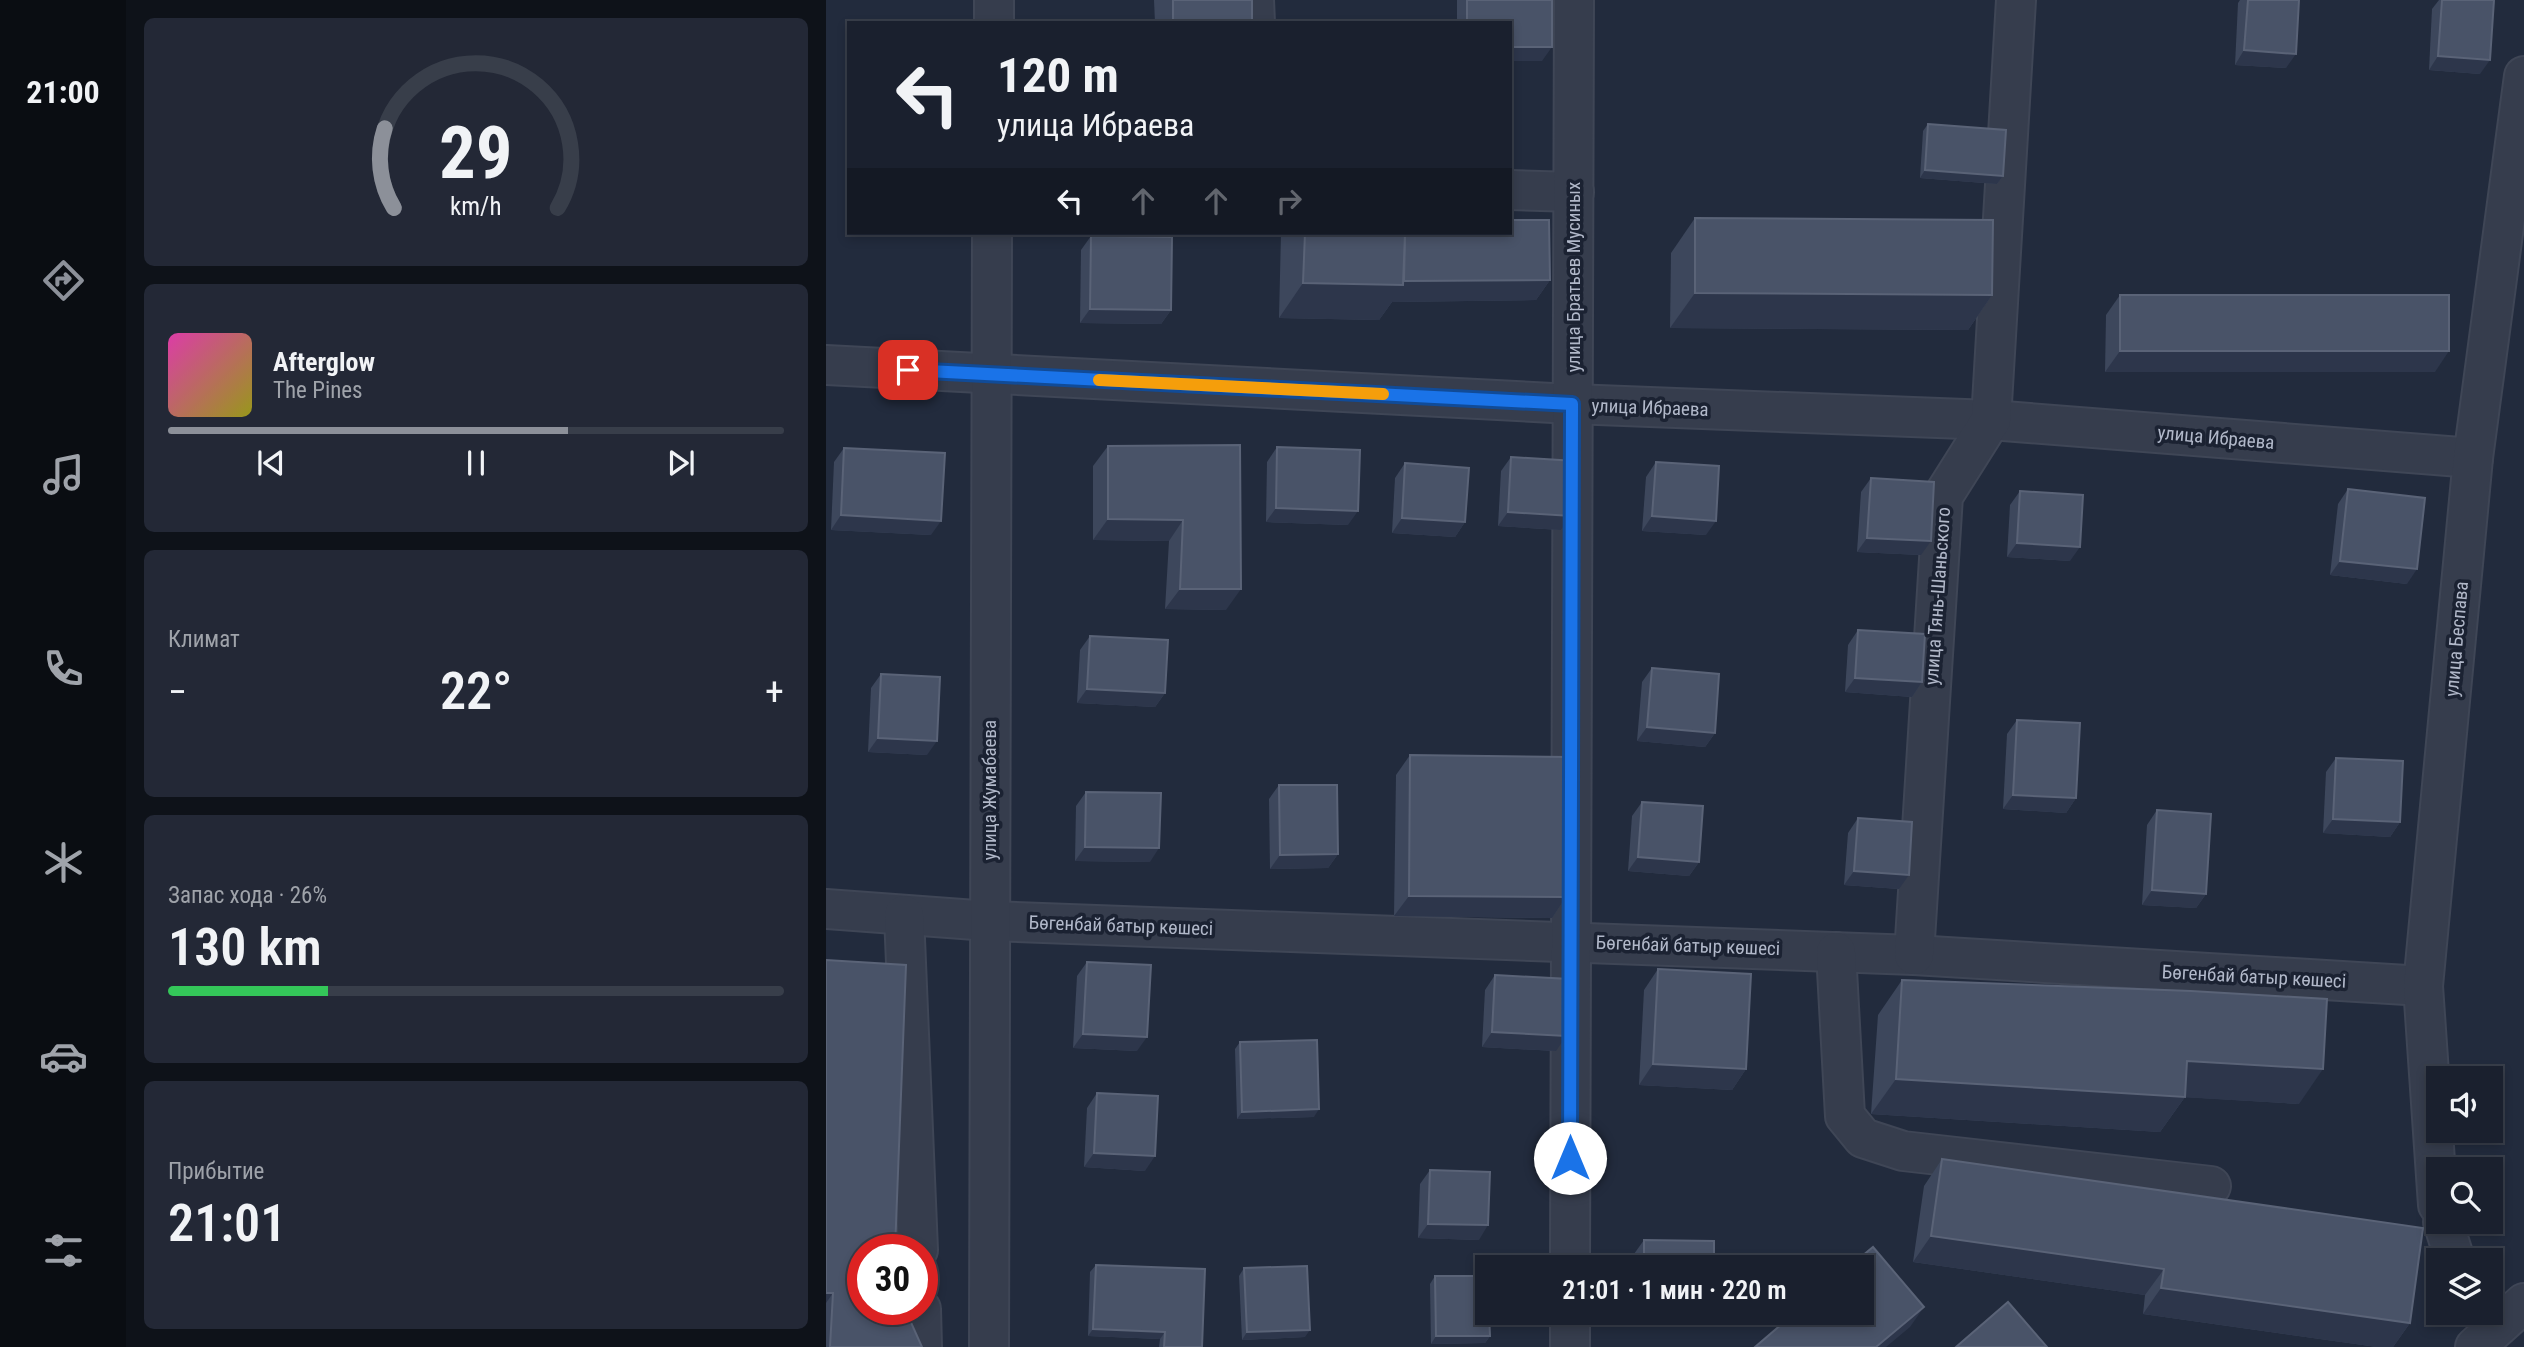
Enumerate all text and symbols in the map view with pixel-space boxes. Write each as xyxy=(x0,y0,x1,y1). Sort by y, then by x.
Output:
text: 120 m xyxy=(997,47,1119,104)
icon: left xyxy=(882,49,973,140)
text: 21:00 xyxy=(26,73,100,111)
text: улица Ибраева xyxy=(997,106,1194,144)
text: 29 xyxy=(439,110,513,196)
icon: left xyxy=(1051,182,1089,220)
icon: ahead xyxy=(1124,182,1162,220)
icon: ahead xyxy=(1197,182,1235,220)
icon: right xyxy=(1270,182,1308,220)
street label: улица Братьев Мусиных xyxy=(1562,182,1585,372)
text: km/h xyxy=(450,192,502,221)
icon: directions xyxy=(39,256,88,305)
pin xyxy=(878,340,938,400)
text: Afterglow xyxy=(273,347,375,377)
icon: arrive xyxy=(889,351,927,389)
text: The Pines xyxy=(273,377,363,404)
street label: улица Ибраева xyxy=(1591,394,1709,421)
street label: улица Ибраева xyxy=(2157,421,2275,454)
icon: previous xyxy=(252,444,290,482)
icon: pause xyxy=(457,444,495,482)
icon: next xyxy=(662,444,700,482)
icon: music xyxy=(39,450,88,499)
street label: улица Тянь-Шаньского xyxy=(1920,506,1955,686)
street label: улица Беспава xyxy=(2440,580,2473,698)
text: Климат xyxy=(168,626,240,653)
icon: phone xyxy=(39,644,88,693)
text: 22° xyxy=(440,661,512,722)
text: − xyxy=(168,670,187,714)
text: + xyxy=(765,670,784,714)
street label: улица Жумабаева xyxy=(978,720,1001,860)
icon: climate xyxy=(39,838,88,887)
text: Запас хода · 26% xyxy=(168,882,327,909)
street label: Бөгенбай батыр көшесі xyxy=(1028,911,1214,940)
text: 130 km xyxy=(168,917,322,978)
street label: Бөгенбай батыр көшесі xyxy=(1595,931,1781,960)
street label: Бөгенбай батыр көшесі xyxy=(2161,960,2347,993)
icon: car xyxy=(39,1032,88,1081)
map controls xyxy=(2426,1066,2503,1325)
button: sound xyxy=(2426,1066,2503,1143)
position arrow xyxy=(1533,1121,1607,1195)
button: search xyxy=(2426,1157,2503,1234)
text: Прибытие xyxy=(168,1158,264,1185)
text: 21:01 xyxy=(168,1193,286,1254)
icon: filters xyxy=(39,1226,88,1275)
speed limit sign: 30 xyxy=(847,1234,938,1325)
button: layers xyxy=(2426,1248,2503,1325)
text: 21:01 · 1 мин · 220 m xyxy=(1562,1275,1787,1305)

